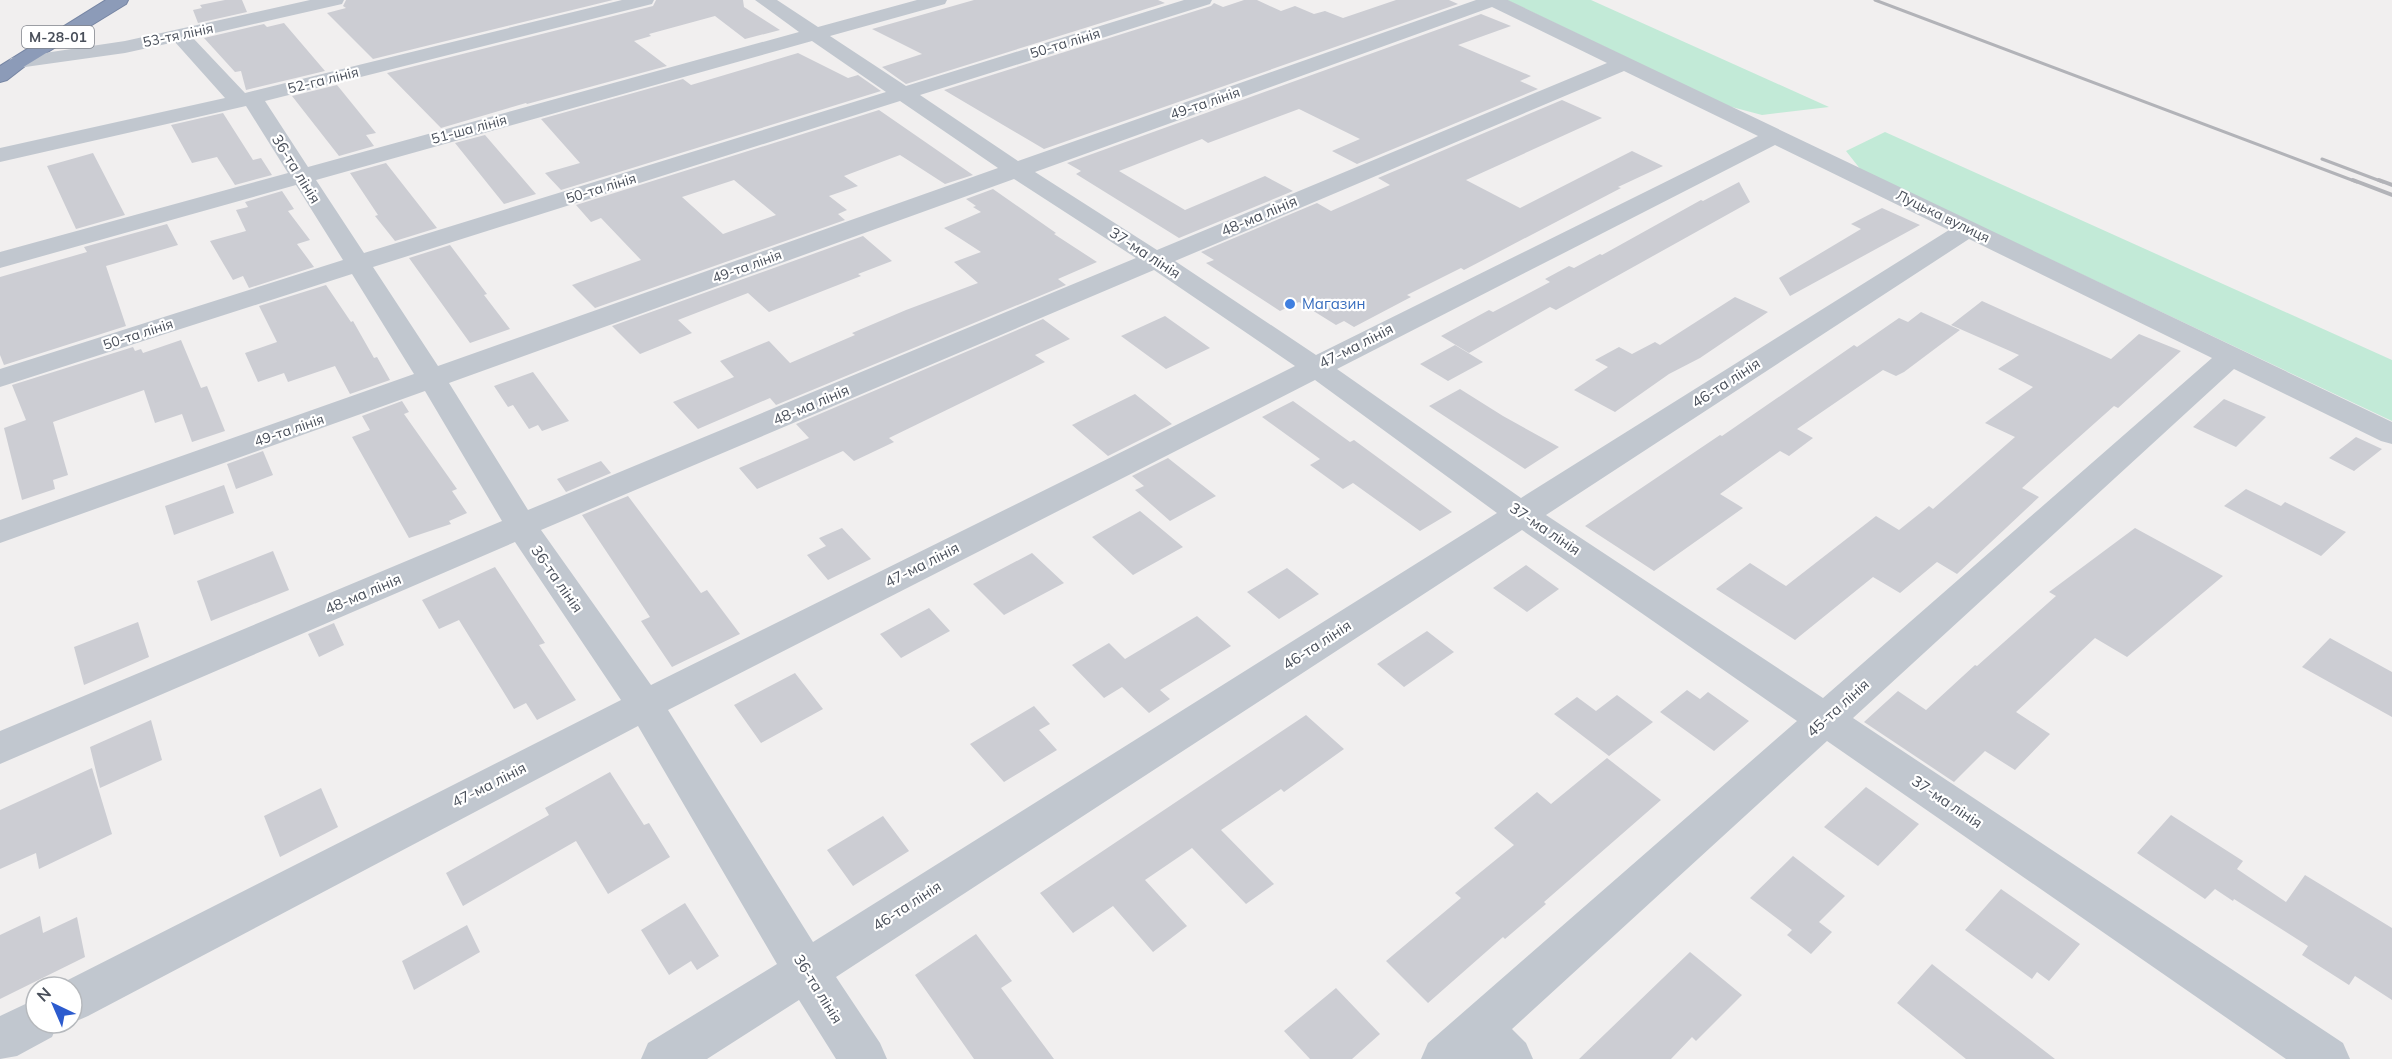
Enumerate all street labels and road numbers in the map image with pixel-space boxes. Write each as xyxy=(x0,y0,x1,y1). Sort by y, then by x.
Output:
street label: 53-тя лінія xyxy=(141,19,215,51)
street label: 50-та лінія xyxy=(1028,24,1102,62)
road number: М-28-01 xyxy=(22,26,94,48)
street label: 52-га лінія xyxy=(286,63,360,97)
street label: 49-та лінія xyxy=(1168,83,1242,123)
street label: 51-ша лінія xyxy=(429,110,509,148)
street label: 36-та лінія xyxy=(268,131,325,207)
street label: 50-та лінія xyxy=(564,169,638,207)
street label: Луцька вулиця xyxy=(1893,186,1993,246)
street label: 48-ма лінія xyxy=(1218,191,1300,240)
street label: 37-ма лінія xyxy=(1106,223,1184,283)
street label: 49-та лінія xyxy=(710,245,784,287)
street label: 50-та лінія xyxy=(101,314,175,354)
street label: 47-ма лінія xyxy=(1315,319,1396,372)
street label: 46-та лінія xyxy=(1688,353,1764,412)
street label: 48-ма лінія xyxy=(770,380,852,429)
street label: 49-та лінія xyxy=(252,410,326,450)
street label: 37-ма лінія xyxy=(1506,498,1584,559)
street label: 47-ма лінія xyxy=(881,538,962,591)
street label: 36-та лінія xyxy=(527,541,587,616)
street label: 48-ма лінія xyxy=(322,569,404,618)
street label: 46-та лінія xyxy=(1279,615,1355,674)
street label: 45-та лінія xyxy=(1802,675,1873,741)
street label: 47-ма лінія xyxy=(448,758,529,811)
street label: 37-ма лінія xyxy=(1908,771,1986,832)
street label: 46-та лінія xyxy=(869,876,945,935)
street label: 36-та лінія xyxy=(790,951,847,1027)

